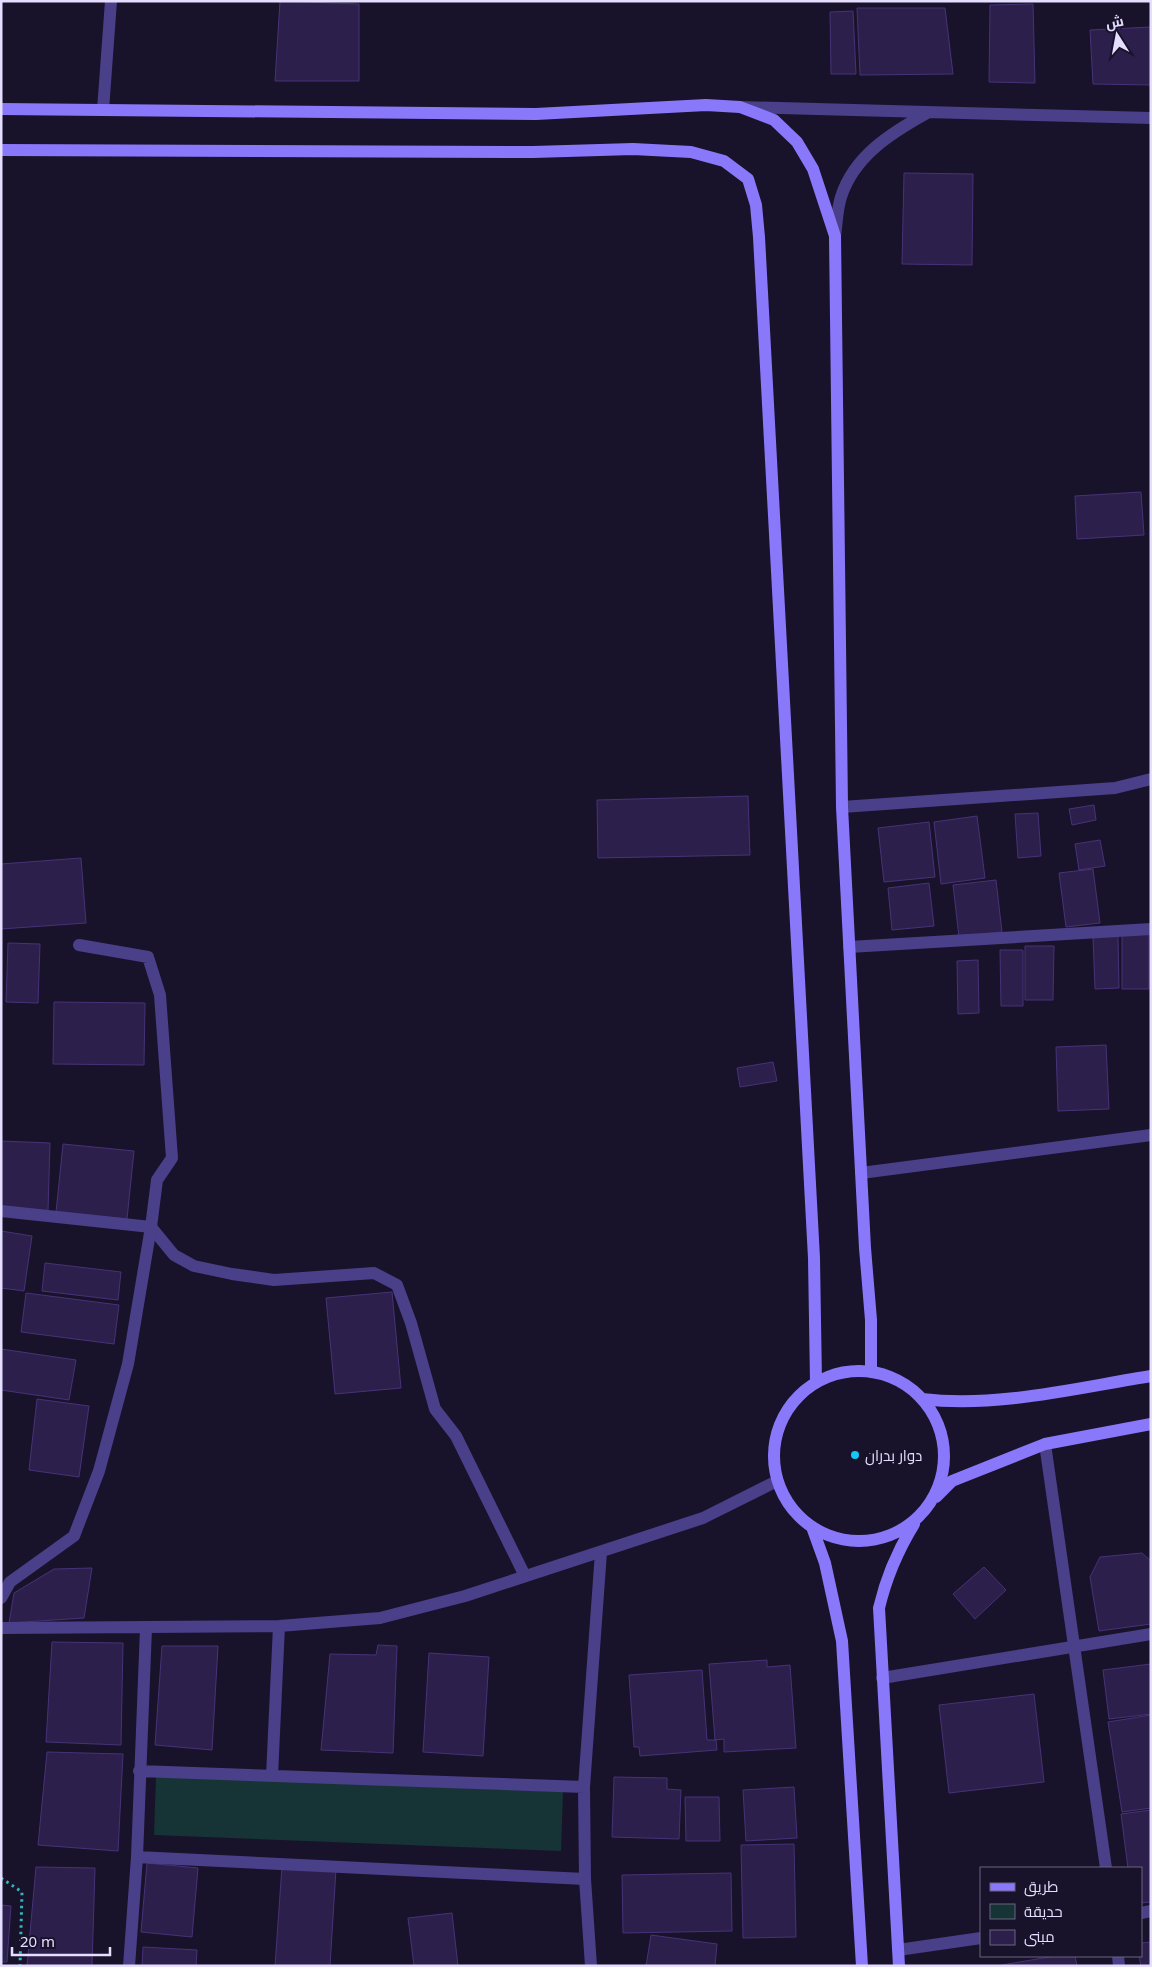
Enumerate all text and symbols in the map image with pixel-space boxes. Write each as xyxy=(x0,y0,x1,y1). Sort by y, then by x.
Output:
north arrow xyxy=(1092,10,1142,60)
text: ش xyxy=(1104,11,1125,33)
place label: دوار بدران xyxy=(865,1445,922,1466)
marker: دوار بدران xyxy=(849,1449,861,1461)
legend xyxy=(980,1867,1142,1957)
text: طريق xyxy=(1024,1876,1058,1897)
text: حديقة xyxy=(1024,1901,1063,1921)
scale bar xyxy=(12,1924,110,1956)
text: مبنى xyxy=(1024,1926,1055,1947)
text: 20 m xyxy=(20,1931,55,1951)

